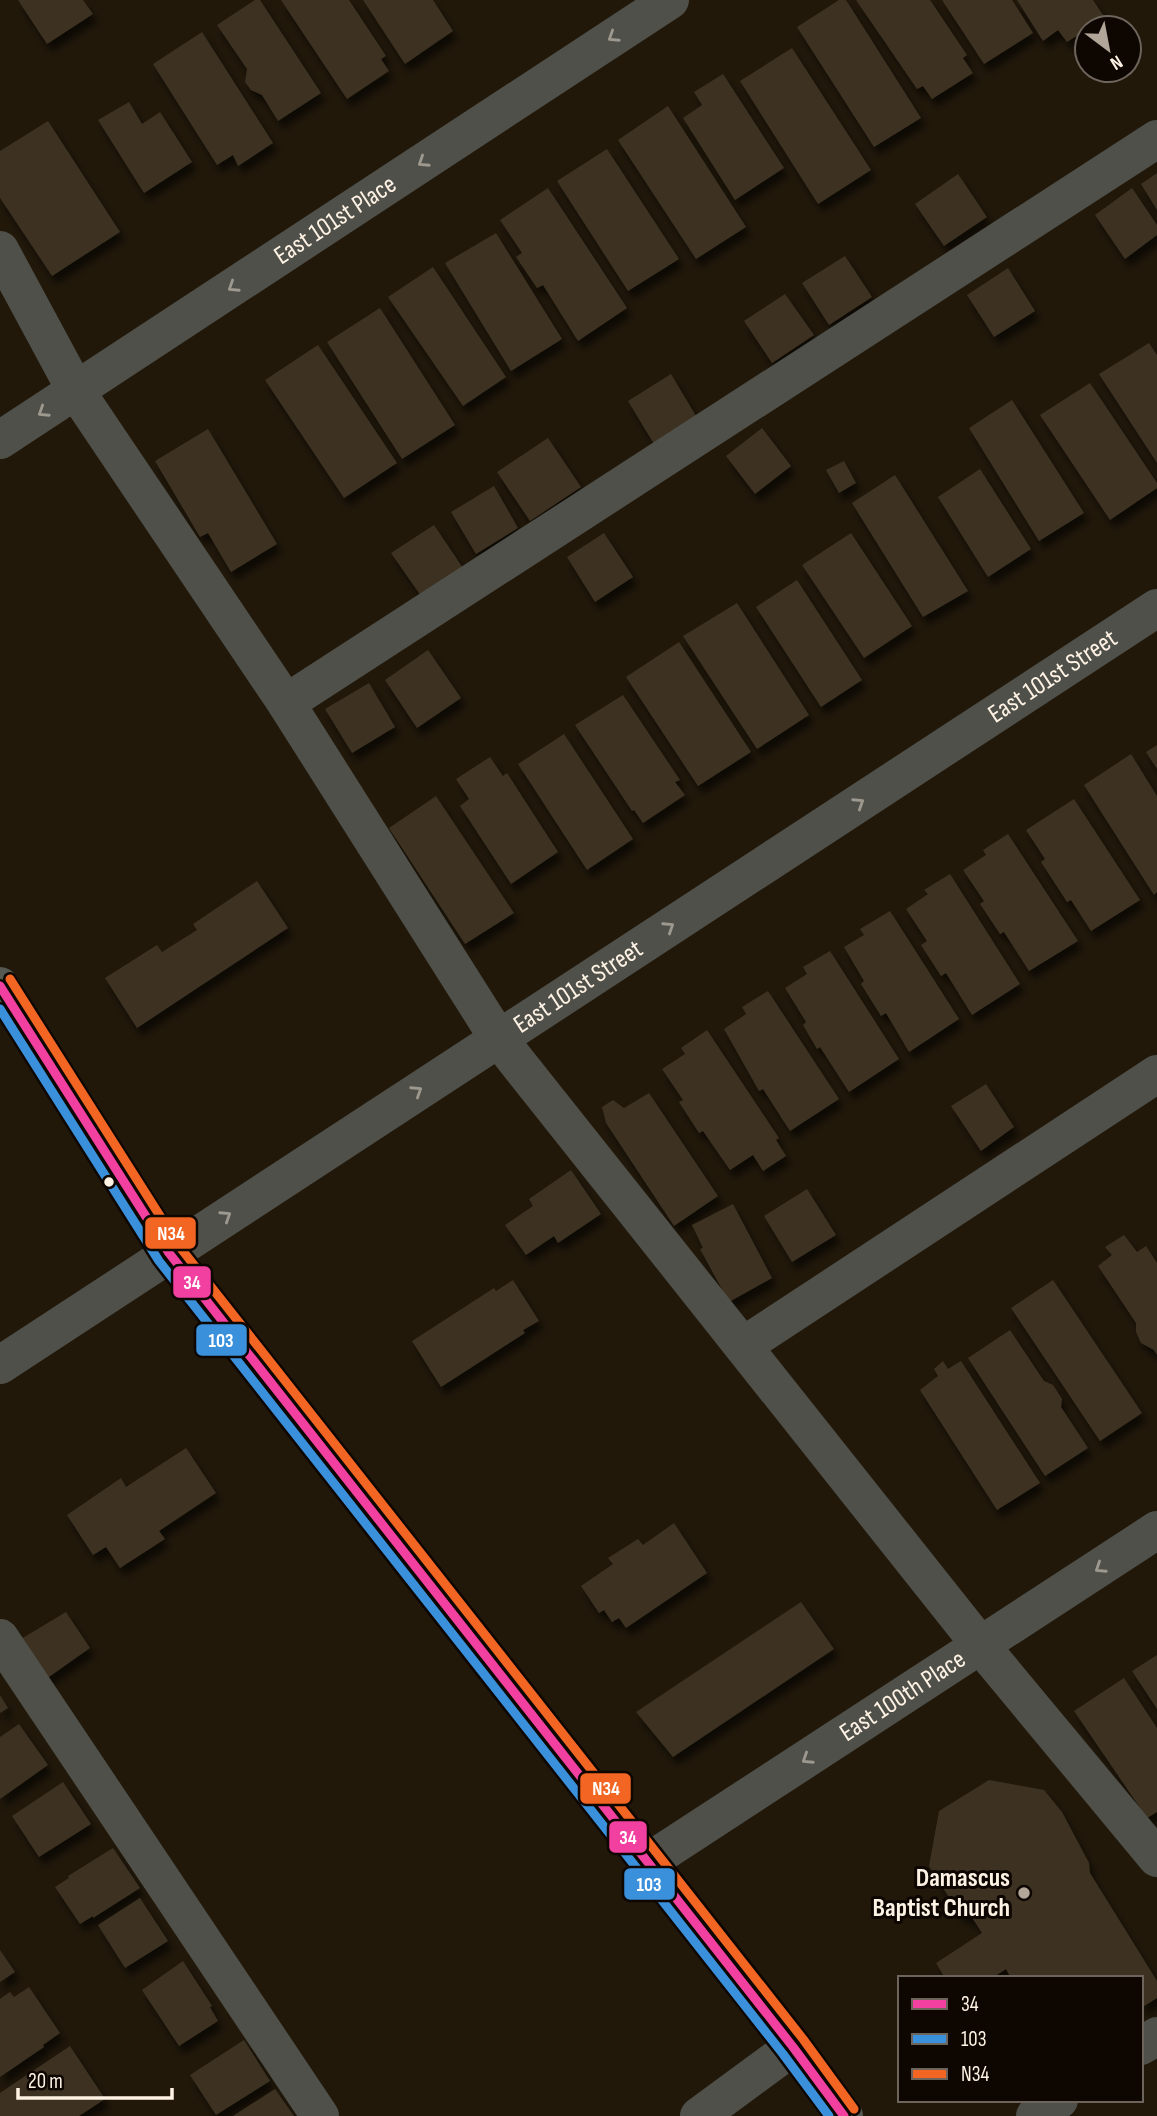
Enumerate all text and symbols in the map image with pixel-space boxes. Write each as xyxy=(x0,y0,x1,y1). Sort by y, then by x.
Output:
north arrow xyxy=(1073,14,1143,84)
one-way arrow xyxy=(608,29,621,42)
text: N xyxy=(1106,50,1127,75)
one-way arrow xyxy=(418,154,431,167)
street label: East 101st Place xyxy=(268,169,402,271)
one-way arrow xyxy=(228,279,241,292)
one-way arrow xyxy=(37,404,50,417)
street label: East 101st Street xyxy=(982,623,1123,730)
one-way arrow xyxy=(852,798,865,811)
one-way arrow xyxy=(661,923,674,935)
street label: East 101st Street xyxy=(508,933,649,1040)
one-way arrow xyxy=(409,1087,422,1100)
unlabelled marker xyxy=(102,1175,116,1189)
one-way arrow xyxy=(219,1211,232,1224)
line badge: N34 xyxy=(144,1216,197,1250)
text: N34 xyxy=(157,1223,185,1246)
line badge: 34 xyxy=(172,1265,212,1299)
text: 34 xyxy=(183,1272,201,1295)
line badge: 103 xyxy=(195,1323,248,1357)
text: 103 xyxy=(208,1330,234,1353)
one-way arrow xyxy=(1095,1559,1108,1572)
street label: East 100th Place xyxy=(834,1644,971,1748)
one-way arrow xyxy=(802,1751,815,1764)
line badge: N34 xyxy=(579,1772,632,1805)
text: N34 xyxy=(592,1778,620,1801)
line badge: 34 xyxy=(608,1820,648,1854)
text: 34 xyxy=(619,1827,637,1850)
place label: Damascus Baptist Church xyxy=(873,1863,1010,1924)
line badge: 103 xyxy=(623,1867,676,1901)
text: 103 xyxy=(636,1874,662,1897)
marker: Damascus Baptist Church xyxy=(1016,1885,1032,1901)
legend xyxy=(898,1976,1143,2102)
text: 34 xyxy=(961,1992,979,2017)
text: 103 xyxy=(961,2027,987,2052)
scale bar xyxy=(18,2056,172,2100)
text: N34 xyxy=(961,2062,990,2087)
text: 20 m xyxy=(28,2069,63,2094)

